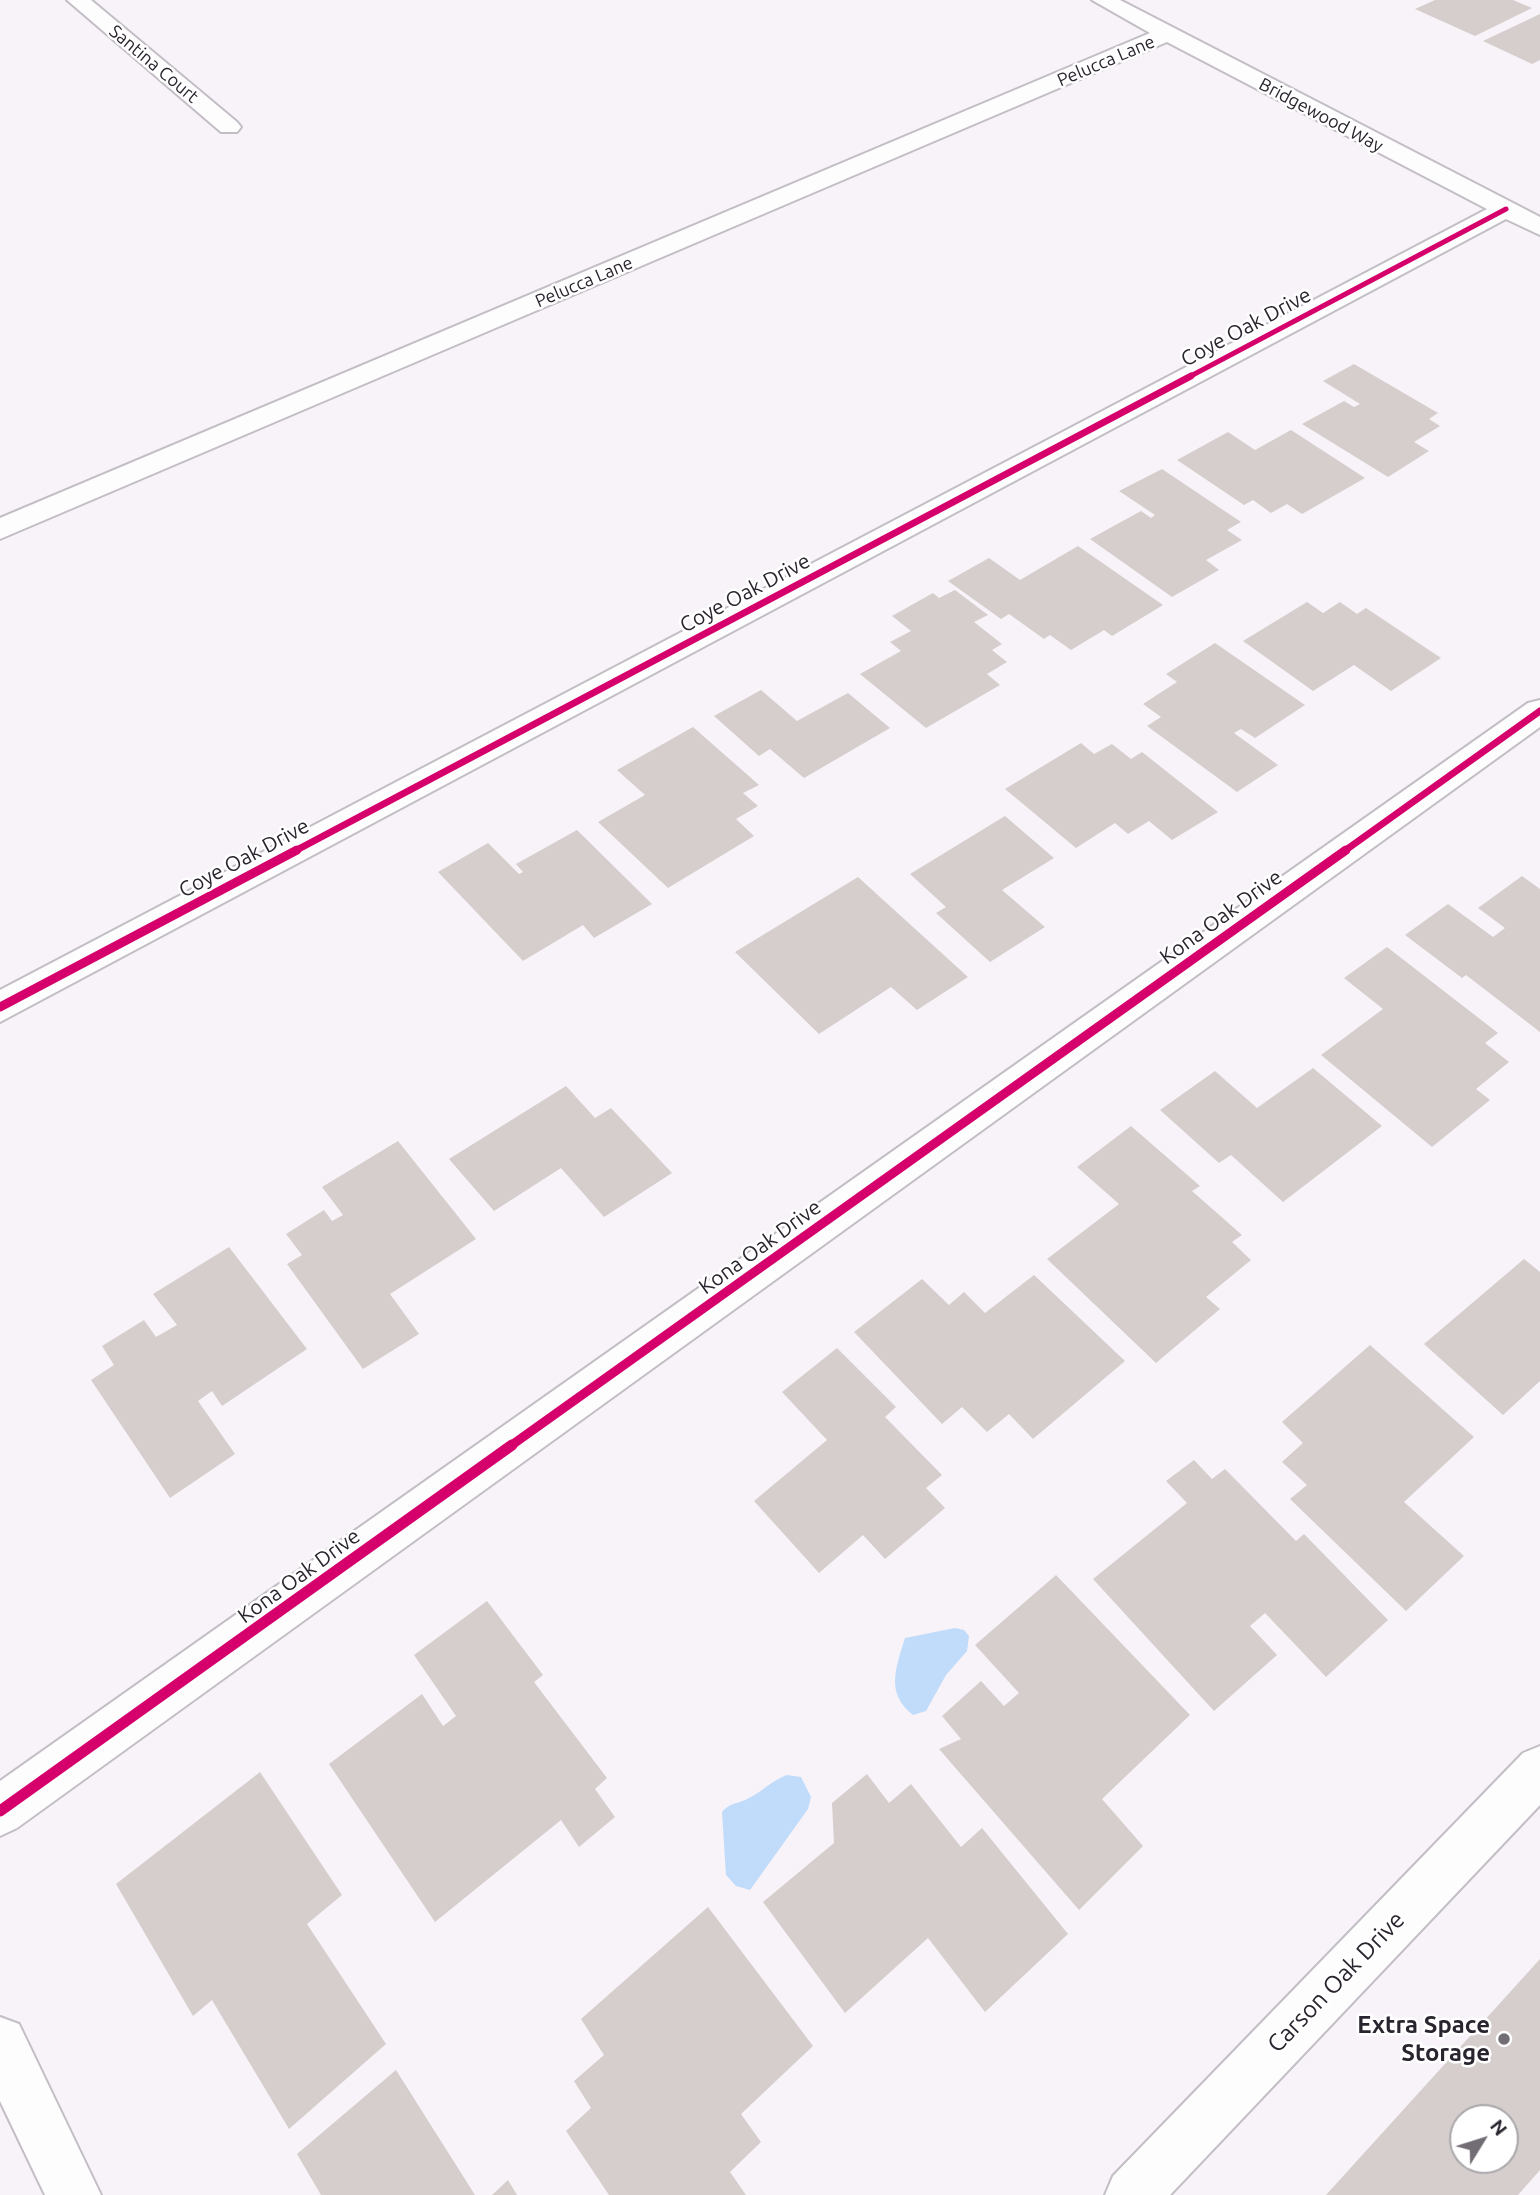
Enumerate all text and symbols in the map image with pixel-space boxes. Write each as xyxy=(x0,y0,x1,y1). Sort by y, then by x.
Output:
street label: Santina Court xyxy=(105,20,203,108)
street label: Pelucca Lane xyxy=(1054,31,1158,91)
street label: Bridgewood Way xyxy=(1255,73,1387,157)
street label: Pelucca Lane xyxy=(532,252,636,312)
street label: Coye Oak Drive xyxy=(1177,282,1315,372)
street label: Coye Oak Drive xyxy=(676,548,814,638)
street label: Coye Oak Drive xyxy=(175,813,313,903)
street label: Kona Oak Drive xyxy=(1155,864,1287,970)
street label: Kona Oak Drive xyxy=(694,1194,826,1300)
street label: Kona Oak Drive xyxy=(233,1523,365,1629)
street label: Carson Oak Drive xyxy=(1261,1905,1411,2059)
place label: Extra Space Storage xyxy=(1357,2011,1490,2067)
marker: Extra Space Storage xyxy=(1496,2031,1512,2047)
north arrow xyxy=(1449,2104,1519,2174)
text: N xyxy=(1486,2115,1512,2140)

